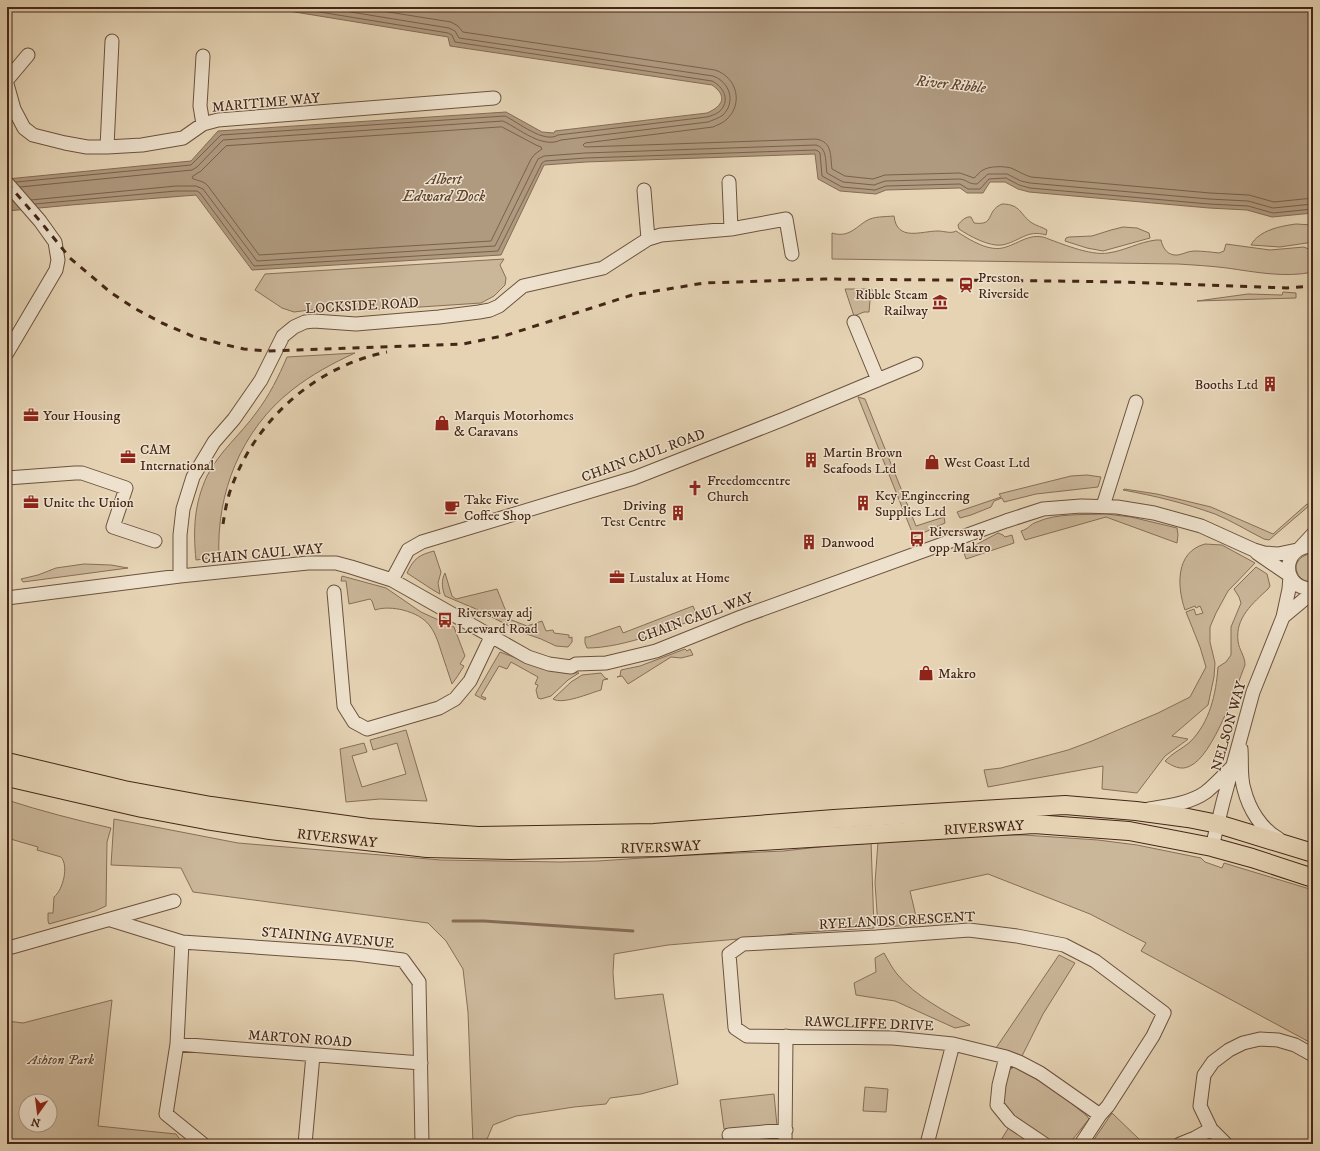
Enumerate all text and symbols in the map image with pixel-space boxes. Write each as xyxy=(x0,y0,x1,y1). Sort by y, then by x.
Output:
water label: River Ribble xyxy=(914,71,988,98)
street label: MARITIME WAY xyxy=(211,89,321,117)
water label: Albert Edward Dock xyxy=(402,170,486,206)
place label: Preston Riverside xyxy=(978,269,1029,303)
station icon: Preston Riverside xyxy=(957,276,975,294)
place label: Ribble Steam Railway xyxy=(855,286,928,320)
museum icon: Ribble Steam Railway xyxy=(931,293,949,311)
street label: LOCKSIDE ROAD xyxy=(305,294,419,318)
building icon: Booths Ltd xyxy=(1261,375,1279,393)
place label: Booths Ltd xyxy=(1194,376,1258,394)
office icon: Your Housing xyxy=(22,406,40,424)
place label: Your Housing xyxy=(43,407,120,425)
place label: Marquis Motorhomes & Caravans xyxy=(454,407,574,441)
shop icon: Marquis Motorhomes & Caravans xyxy=(433,414,451,432)
street label: CHAIN CAUL ROAD xyxy=(579,425,708,487)
place label: CAM International xyxy=(140,441,215,475)
place label: Martin Brown Seafoods Ltd xyxy=(823,444,903,478)
office icon: CAM International xyxy=(119,448,137,466)
building icon: Martin Brown Seafoods Ltd xyxy=(802,451,820,469)
shop icon: West Coast Ltd xyxy=(923,453,941,471)
place label: West Coast Ltd xyxy=(943,454,1030,472)
place label: Freedomcentre Church xyxy=(707,472,791,506)
church icon: Freedomcentre Church xyxy=(686,479,704,497)
place label: Key Engineering Supplies Ltd xyxy=(875,487,970,521)
place label: Take Five Coffee Shop xyxy=(464,491,531,525)
office icon: Unite the Union xyxy=(22,493,40,511)
place label: Unite the Union xyxy=(43,494,134,512)
building icon: Key Engineering Supplies Ltd xyxy=(854,494,872,512)
place label: Driving Test Centre xyxy=(601,497,666,531)
cafe icon: Take Five Coffee Shop xyxy=(443,498,461,516)
building icon: Driving Test Centre xyxy=(669,504,687,522)
place label: Riversway opp Makro xyxy=(929,523,991,557)
bus stop icon: Riversway opp Makro xyxy=(908,530,926,548)
building icon: Danwood xyxy=(800,533,818,551)
place label: Danwood xyxy=(821,534,874,552)
street label: CHAIN CAUL WAY xyxy=(201,540,324,568)
office icon: Lustalux at Home xyxy=(608,568,626,586)
place label: Lustalux at Home xyxy=(629,569,730,587)
street label: CHAIN CAUL WAY xyxy=(635,589,756,647)
place label: Riversway adj Leeward Road xyxy=(457,604,538,638)
bus stop icon: Riversway adj Leeward Road xyxy=(436,611,454,629)
shop icon: Makro xyxy=(917,664,935,682)
place label: Makro xyxy=(938,665,976,683)
street label: NELSON WAY xyxy=(1207,679,1250,773)
street label: RIVERSWAY xyxy=(943,817,1025,840)
street label: RIVERSWAY xyxy=(296,825,378,852)
street label: RIVERSWAY xyxy=(620,837,701,858)
street label: RYELANDS CRESCENT xyxy=(818,908,976,934)
street label: STAINING AVENUE xyxy=(261,923,395,953)
street label: RAWCLIFFE DRIVE xyxy=(804,1013,934,1035)
street label: MARTON ROAD xyxy=(247,1026,353,1052)
park label: Ashton Park xyxy=(26,1051,94,1069)
north arrow xyxy=(18,1093,58,1133)
text: N xyxy=(30,1114,42,1130)

